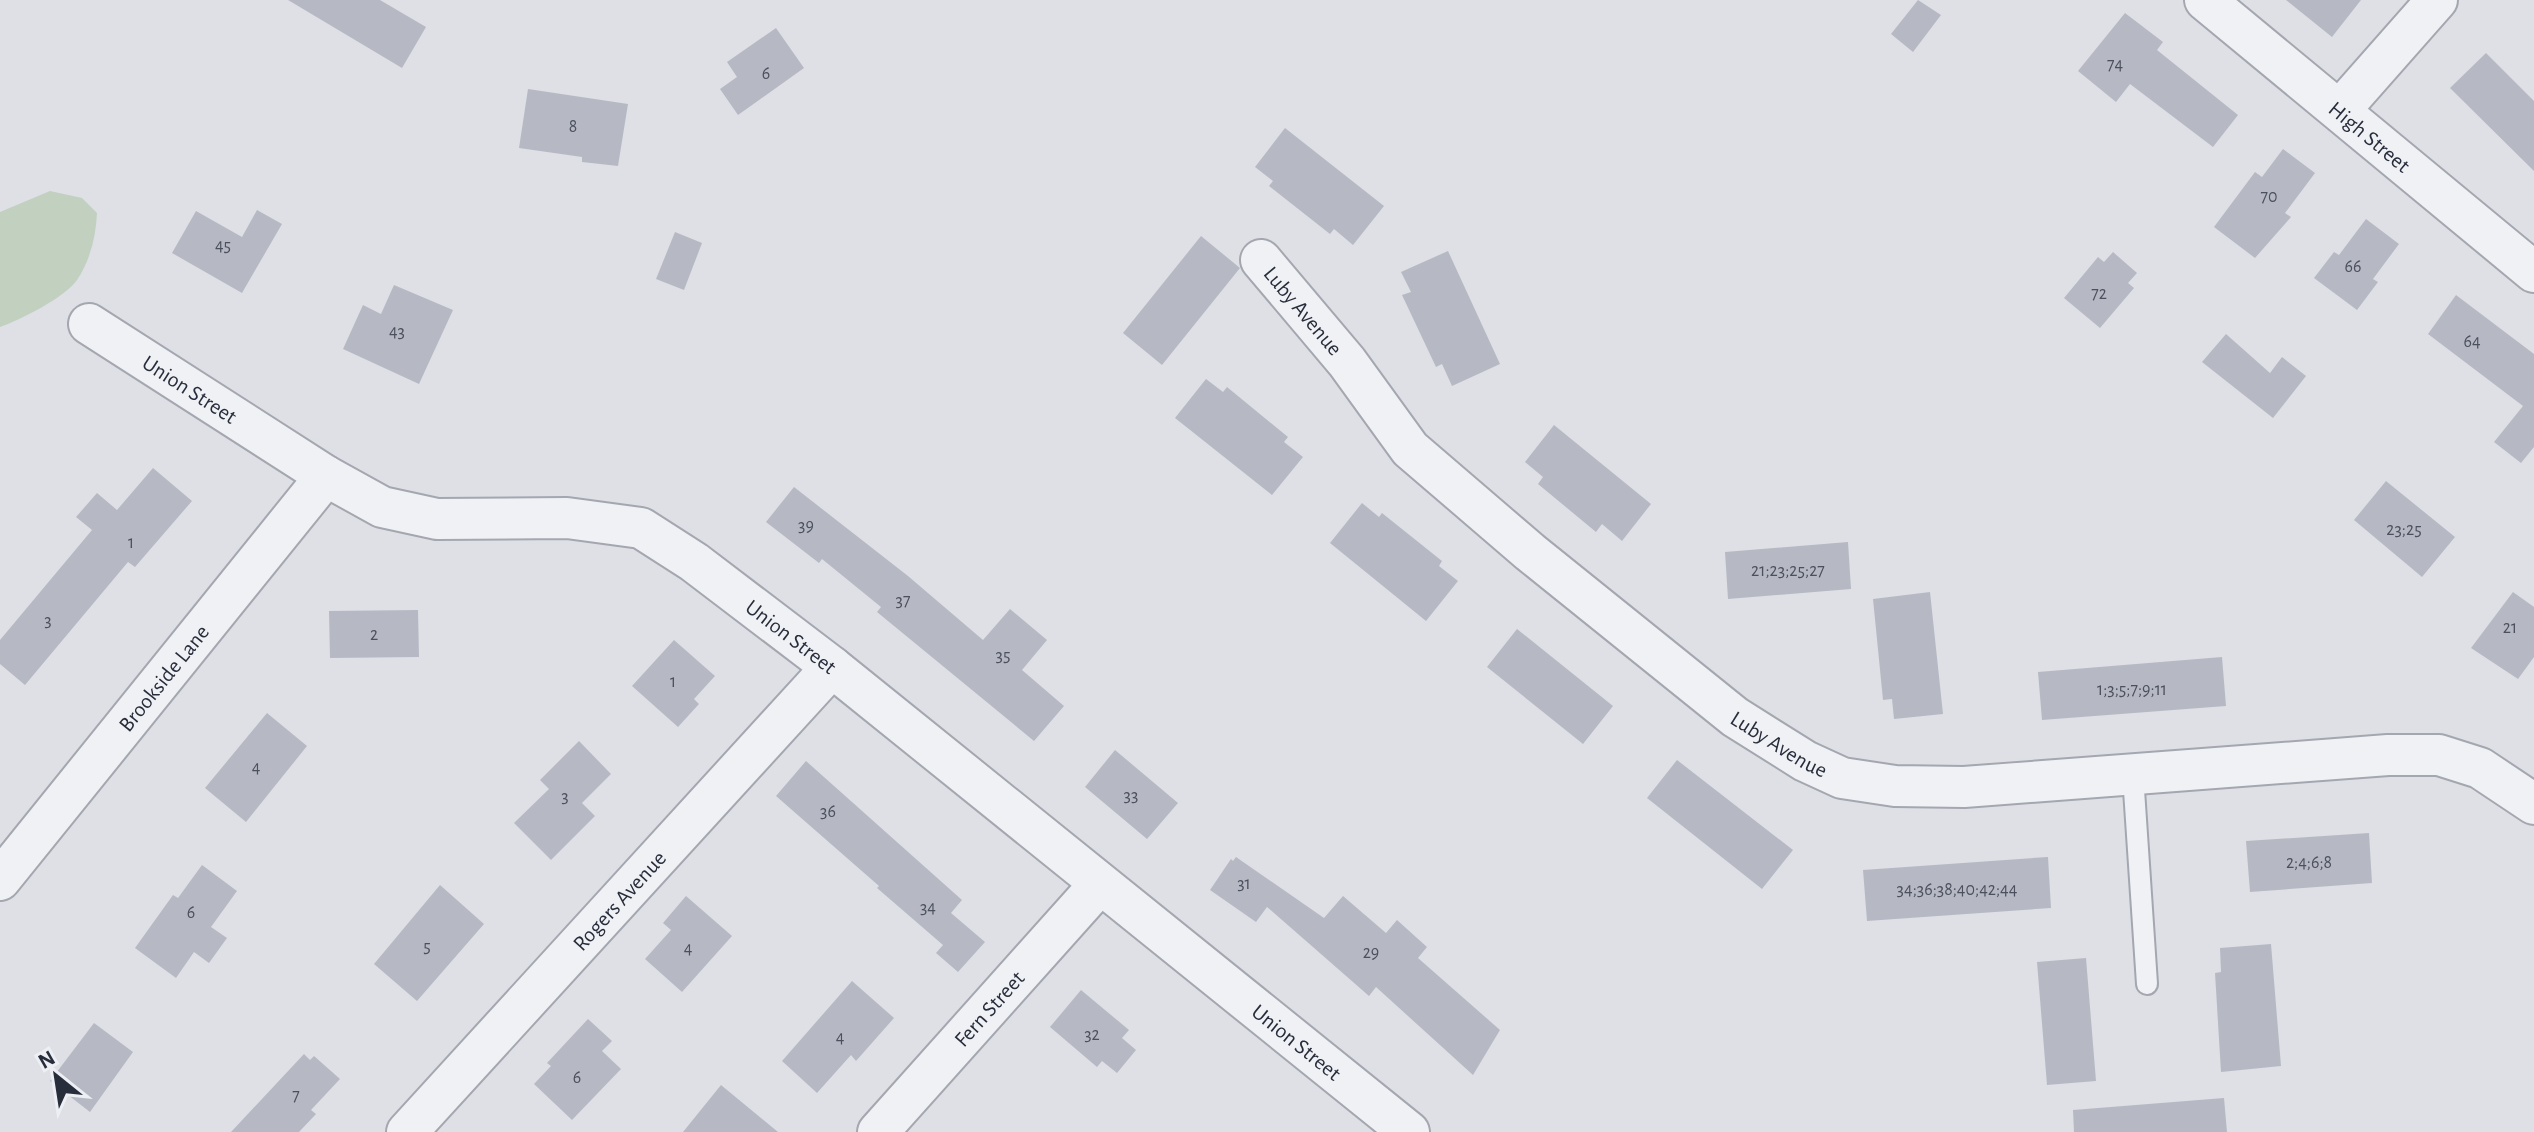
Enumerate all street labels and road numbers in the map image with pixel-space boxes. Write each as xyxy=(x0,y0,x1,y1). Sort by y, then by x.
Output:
street label: High Street xyxy=(2324,97,2414,177)
street label: Luby Avenue xyxy=(1259,262,1346,360)
street label: Union Street xyxy=(138,351,241,428)
street label: Union Street xyxy=(741,596,840,678)
street label: Brookside Lane xyxy=(115,621,213,736)
street label: Luby Avenue xyxy=(1727,707,1831,782)
street label: Rogers Avenue xyxy=(569,847,670,955)
street label: Fern Street xyxy=(950,967,1029,1051)
street label: Union Street xyxy=(1248,1000,1345,1085)

